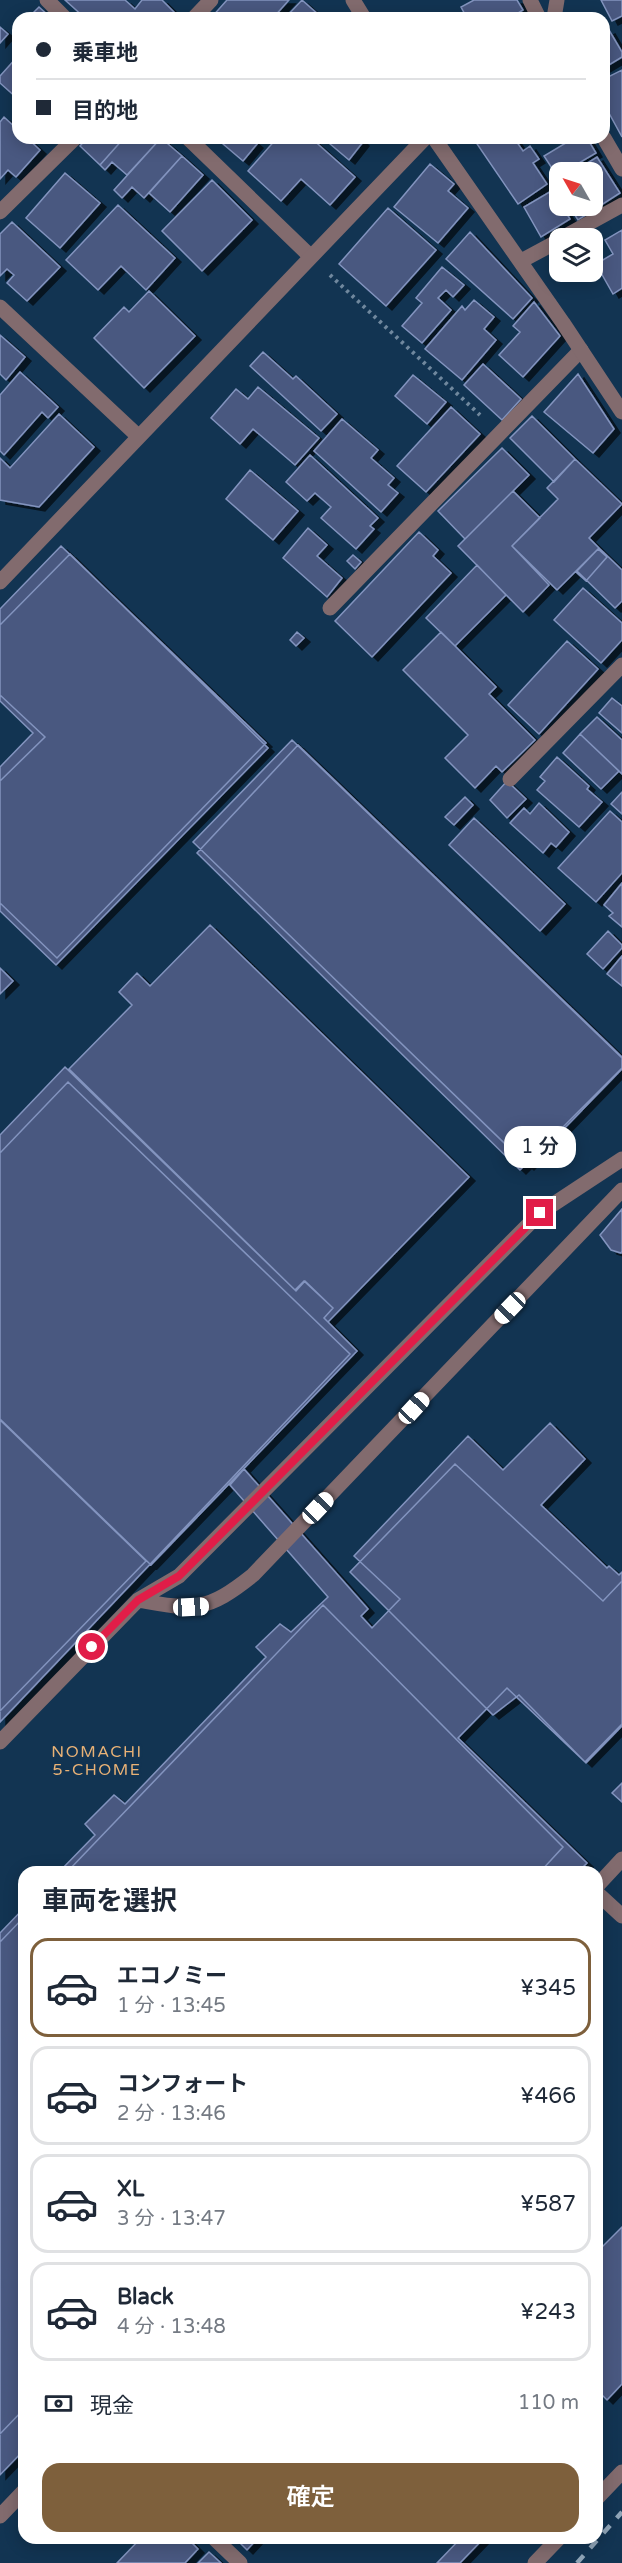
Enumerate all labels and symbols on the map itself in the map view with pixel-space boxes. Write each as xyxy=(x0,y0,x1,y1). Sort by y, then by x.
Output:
north arrow xyxy=(549,162,603,216)
callout: 1 分 xyxy=(504,1126,576,1168)
route end xyxy=(526,1199,553,1226)
car xyxy=(491,1289,529,1327)
car xyxy=(395,1389,433,1427)
car xyxy=(299,1489,337,1527)
car xyxy=(173,1597,209,1617)
route start xyxy=(78,1633,105,1660)
district label: NOMACHI 5-CHOME xyxy=(51,1742,143,1780)

